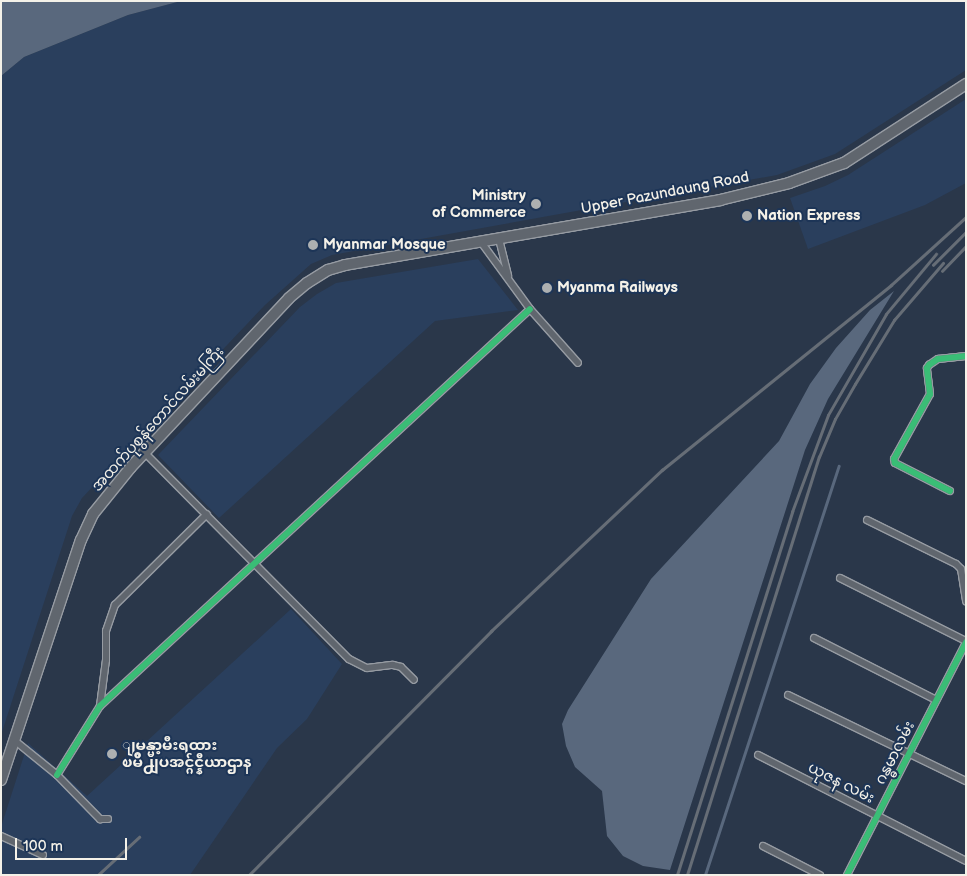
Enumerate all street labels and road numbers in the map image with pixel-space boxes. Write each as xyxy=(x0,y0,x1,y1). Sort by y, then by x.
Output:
street label: Upper Pazundaung Road xyxy=(579,168,751,218)
street label: အထက်ပုစွန်တောင်လမ်းမကြီး xyxy=(88,343,228,495)
street label: ဂန္ဓမာလမ်း xyxy=(871,718,919,788)
street label: ယုဇန လမ်း xyxy=(805,759,877,807)

